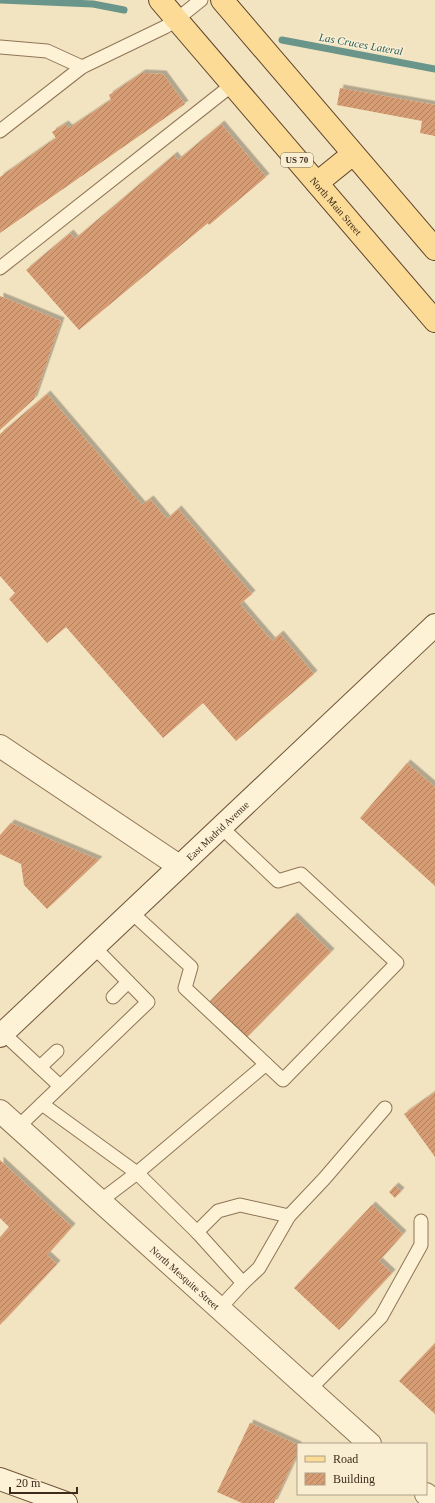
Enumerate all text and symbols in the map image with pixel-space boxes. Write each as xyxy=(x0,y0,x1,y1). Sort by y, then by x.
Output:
water label: Las Cruces Lateral xyxy=(317,31,404,57)
road number: US 70 xyxy=(281,153,313,167)
street label: North Main Street xyxy=(308,175,364,237)
street label: East Madrid Avenue xyxy=(184,798,251,863)
street label: North Mesquite Street xyxy=(148,1244,222,1312)
legend xyxy=(297,1443,427,1495)
text: Road xyxy=(333,1452,358,1466)
scale bar xyxy=(10,1469,77,1495)
text: Building xyxy=(333,1472,375,1486)
text: 20 m xyxy=(16,1476,41,1490)

